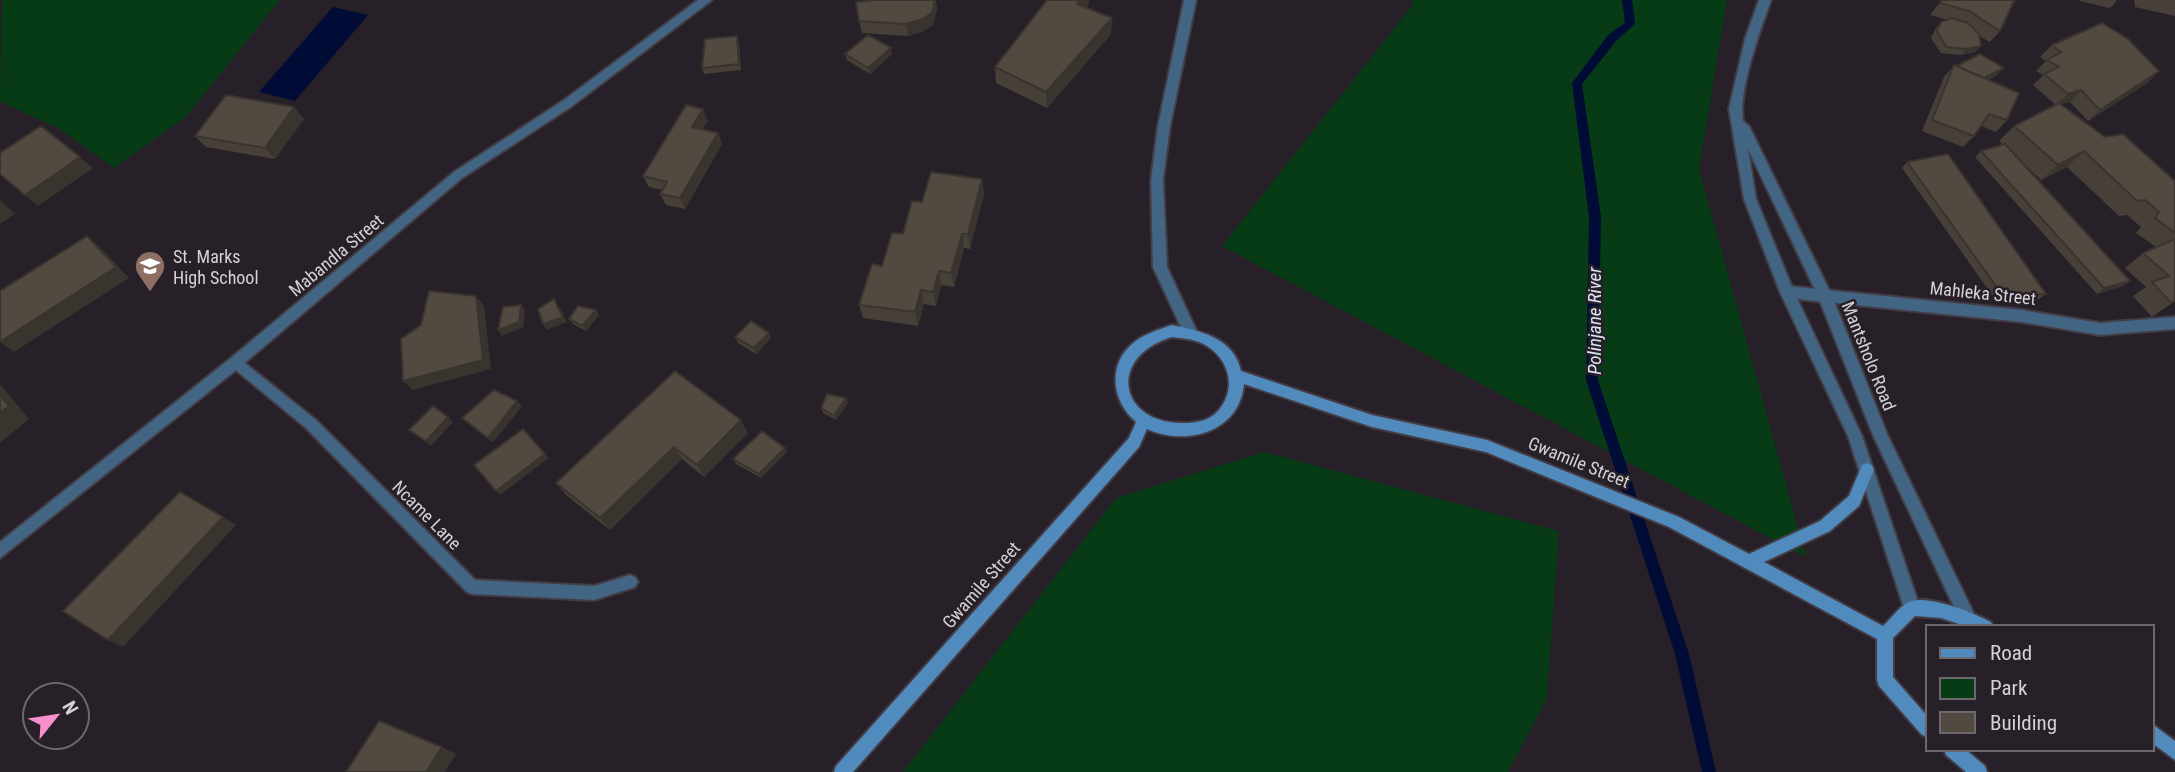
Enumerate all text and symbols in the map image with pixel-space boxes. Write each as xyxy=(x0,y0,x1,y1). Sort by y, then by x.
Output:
street label: Mabandla Street xyxy=(285,210,387,300)
place label: St. Marks High School xyxy=(173,246,259,288)
school or university icon: St. Marks High School xyxy=(133,249,167,293)
water label: Polinjane River xyxy=(1583,267,1606,375)
street label: Mahleka Street xyxy=(1929,277,2037,309)
street label: Mantsholo Road xyxy=(1838,298,1900,414)
street label: Gwamile Street xyxy=(1525,432,1633,492)
street label: Ncame Lane xyxy=(388,476,466,554)
street label: Gwamile Street xyxy=(938,538,1024,632)
legend xyxy=(1926,625,2154,751)
text: Road xyxy=(1990,641,2032,665)
text: Park xyxy=(1990,676,2028,700)
north arrow xyxy=(21,681,91,751)
text: N xyxy=(57,697,83,719)
text: Building xyxy=(1990,711,2057,735)

